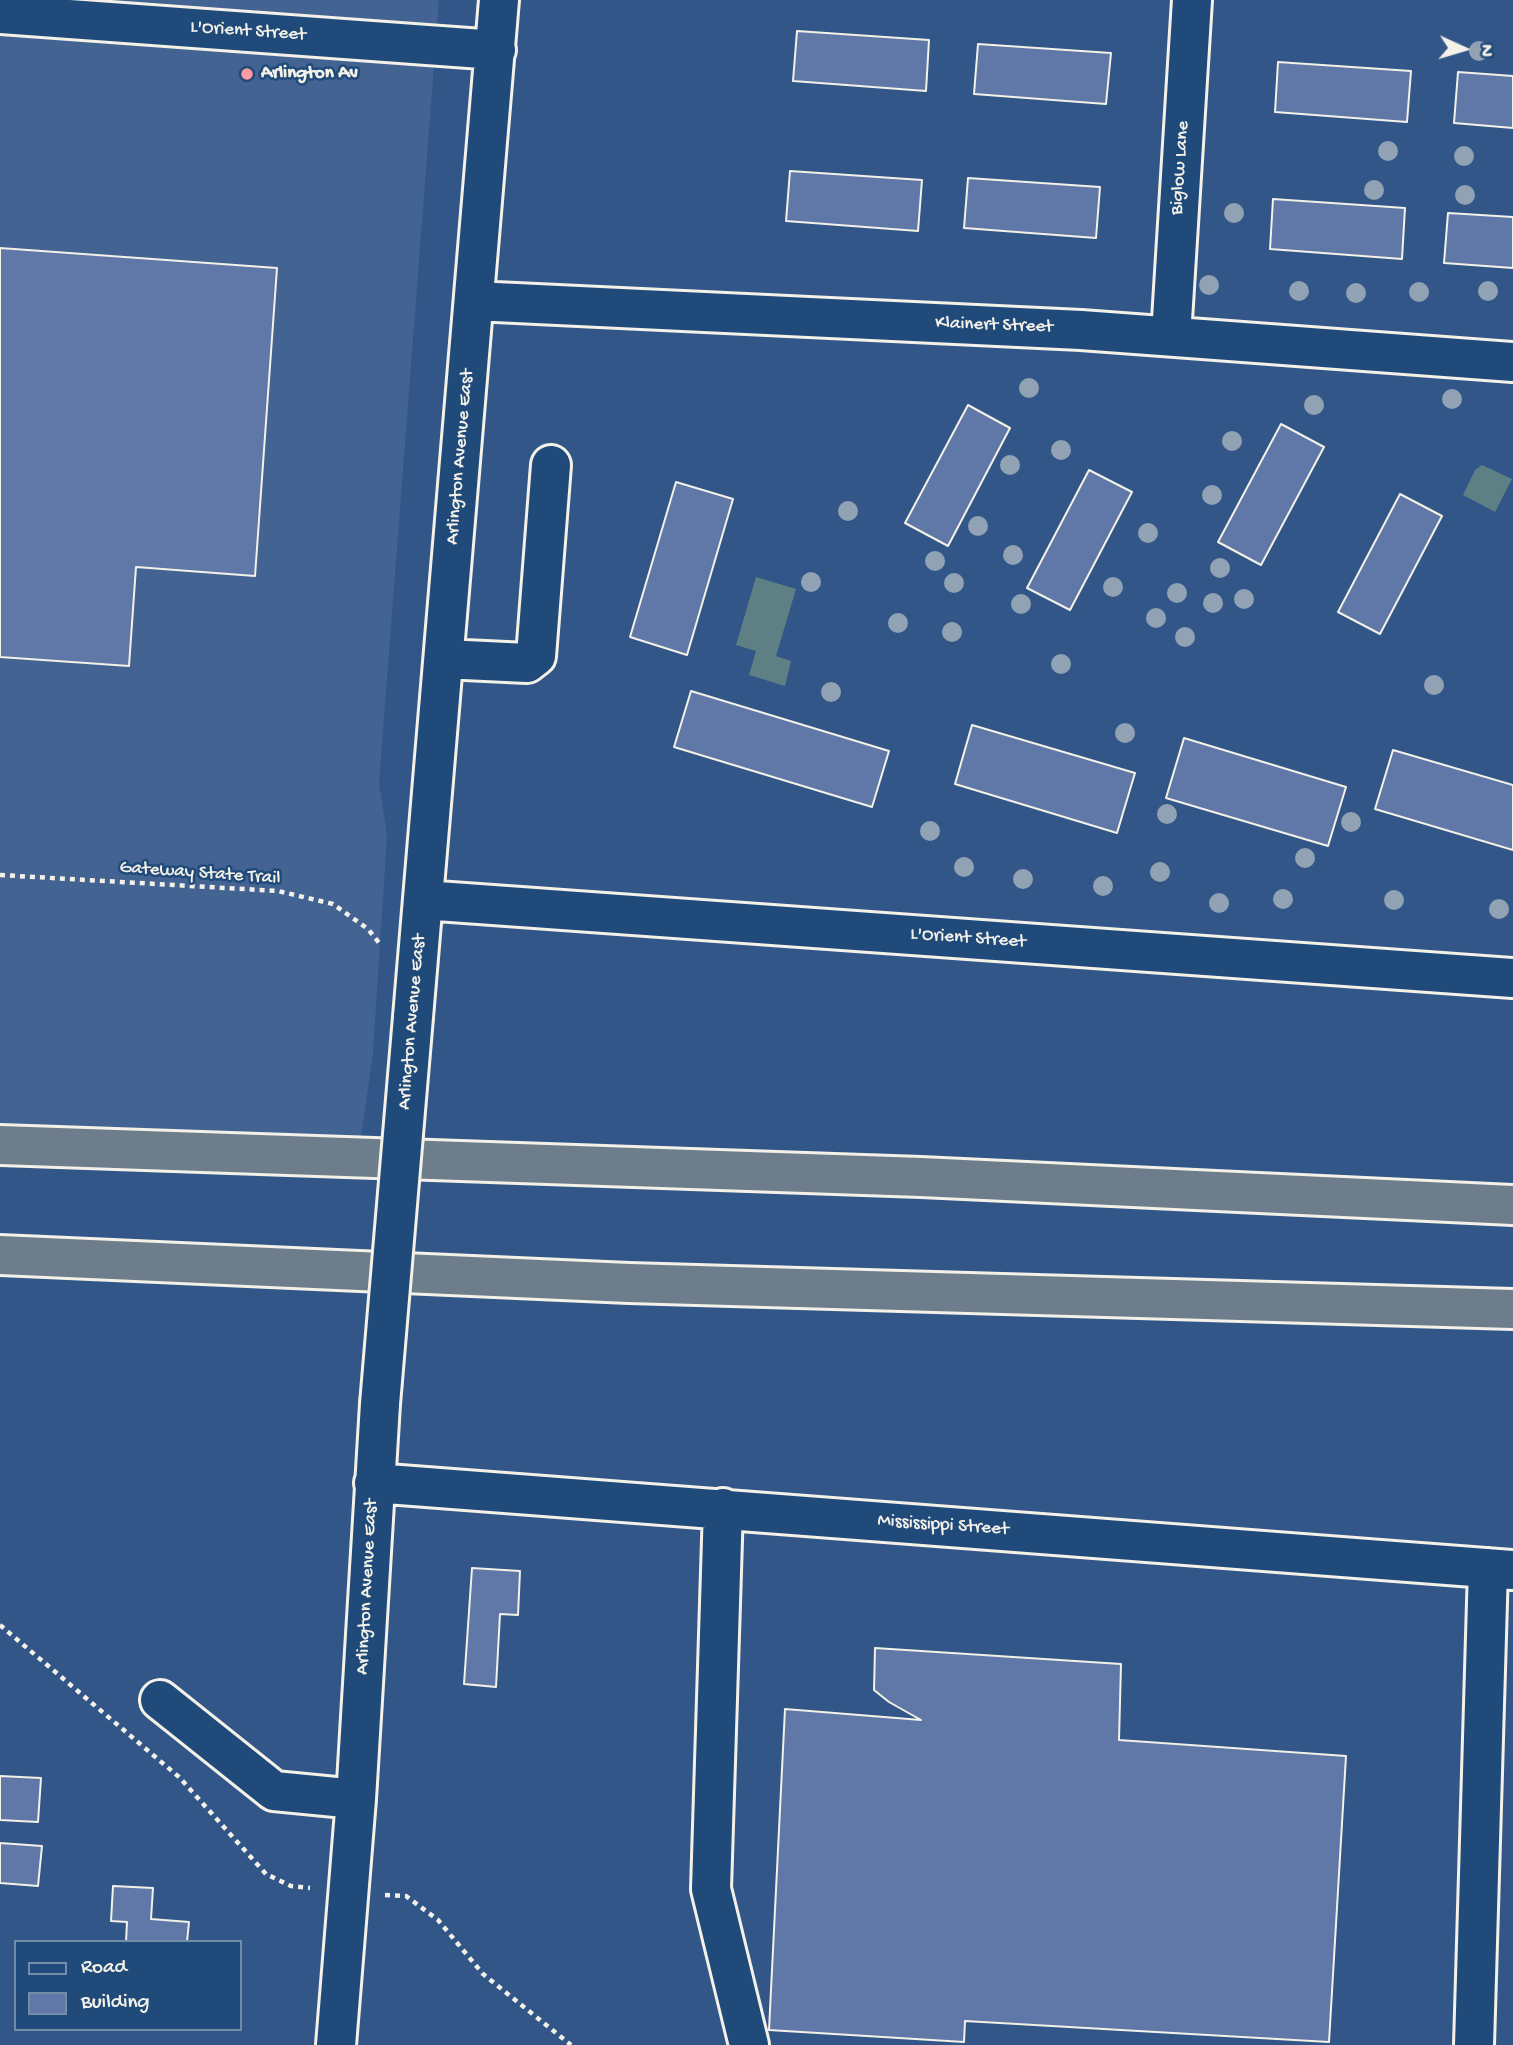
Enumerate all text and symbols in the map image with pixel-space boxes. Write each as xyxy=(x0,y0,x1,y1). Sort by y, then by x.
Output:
north arrow xyxy=(1429,14,1499,84)
street label: L'Orient Street xyxy=(189,17,307,47)
text: N xyxy=(1474,44,1497,57)
place label: Arlington Av xyxy=(261,63,358,85)
marker: Arlington Av xyxy=(239,66,255,82)
street label: Biglow Lane xyxy=(1166,120,1196,216)
street label: Klainert Street xyxy=(935,313,1053,339)
street label: Arlington Avenue East xyxy=(442,368,480,546)
street label: Gateway State Trail xyxy=(119,857,281,891)
street label: L'Orient Street xyxy=(909,924,1027,954)
street label: Arlington Avenue East xyxy=(394,933,432,1111)
street label: Arlington Avenue East xyxy=(352,1499,384,1675)
street label: Mississippi Street xyxy=(877,1510,1009,1542)
legend xyxy=(14,1940,242,2031)
text: Road xyxy=(81,1956,127,1981)
text: Building xyxy=(81,1991,150,2016)

